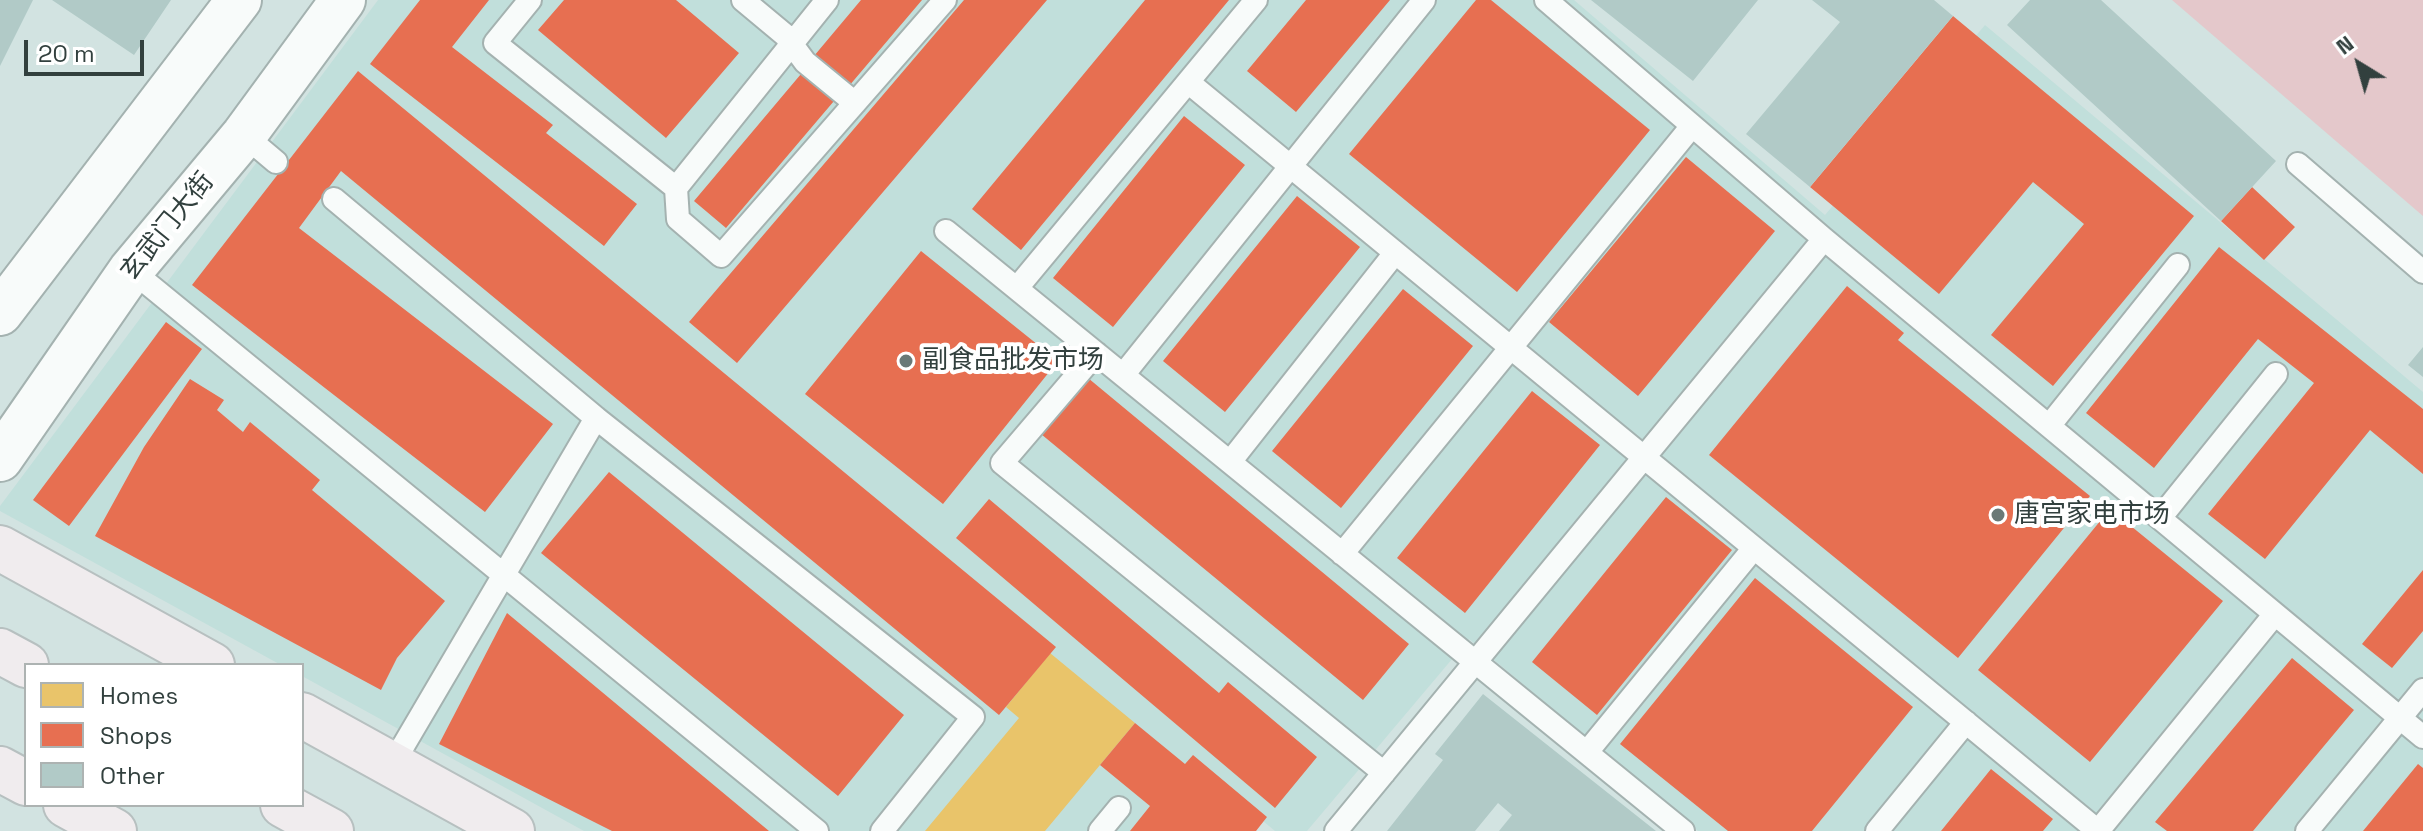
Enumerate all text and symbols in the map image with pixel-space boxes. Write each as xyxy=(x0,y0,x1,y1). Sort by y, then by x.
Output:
scale bar xyxy=(28,24,148,74)
north arrow xyxy=(2319,24,2399,104)
text: N xyxy=(2330,29,2359,60)
text: 20 m xyxy=(38,38,95,69)
street label: 玄武门大街 xyxy=(115,167,221,287)
place label: 副食品批发市场 xyxy=(922,345,1104,377)
marker: 副食品批发市场 xyxy=(897,352,915,370)
place label: 唐宫家电市场 xyxy=(2014,499,2170,531)
marker: 唐宫家电市场 xyxy=(1989,506,2007,524)
legend xyxy=(24,663,304,807)
text: Homes xyxy=(100,680,178,711)
text: Shops xyxy=(100,720,172,751)
text: Other xyxy=(100,760,165,791)

